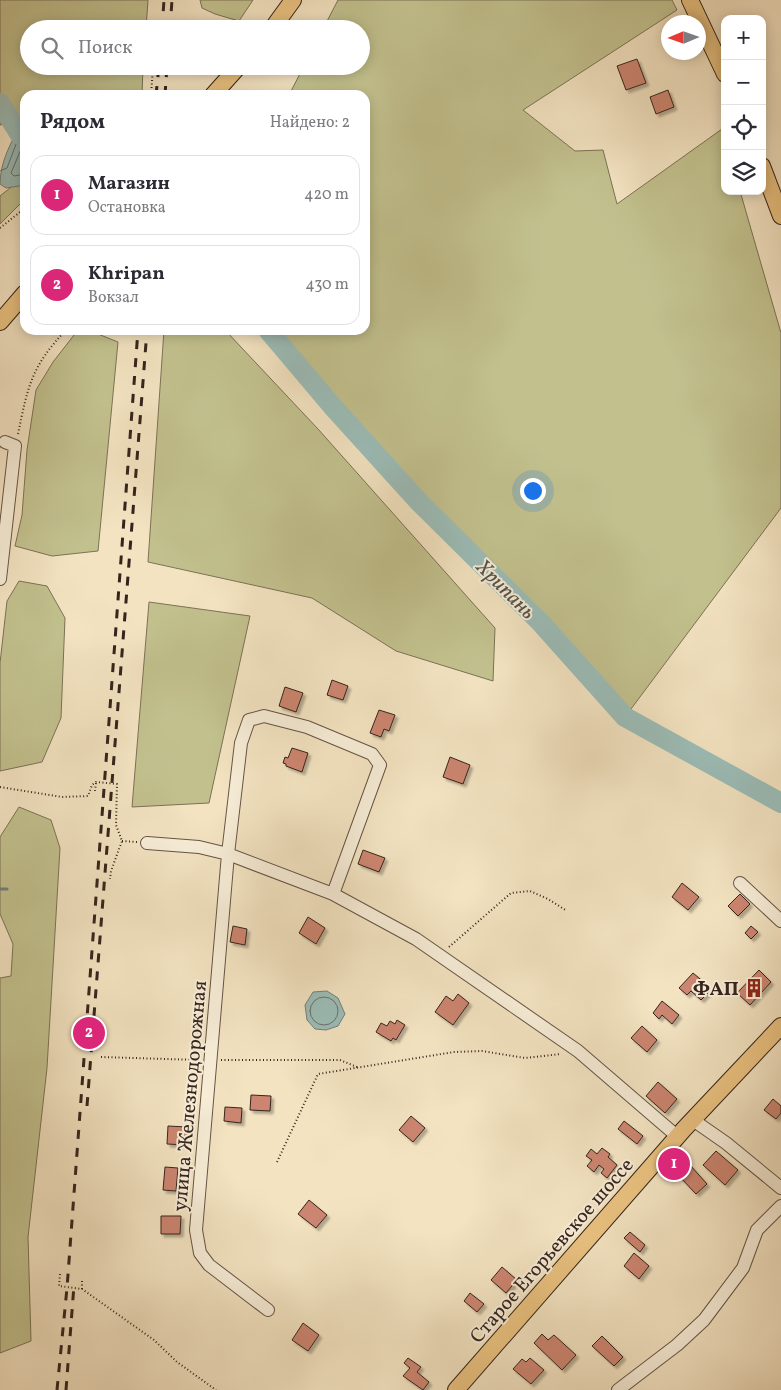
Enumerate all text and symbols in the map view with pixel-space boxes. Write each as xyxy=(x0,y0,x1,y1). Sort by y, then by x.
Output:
north arrow xyxy=(661,15,706,60)
map controls xyxy=(721,15,766,195)
button: + xyxy=(721,15,766,60)
search box xyxy=(20,20,370,75)
icon: search xyxy=(38,34,66,62)
text: Поиск xyxy=(78,35,132,61)
button: − xyxy=(721,60,766,105)
button: locate xyxy=(721,105,766,150)
text: Рядом xyxy=(40,108,105,137)
text: Найдено: 2 xyxy=(270,112,350,134)
button: layers xyxy=(721,150,766,195)
text: Магазин xyxy=(88,171,170,197)
text: 1 xyxy=(54,184,60,206)
text: 420 m xyxy=(304,184,349,206)
text: Остановка xyxy=(88,197,166,219)
text: Khripan xyxy=(88,261,165,287)
text: 2 xyxy=(53,274,61,296)
text: 430 m xyxy=(305,274,349,296)
text: Вокзал xyxy=(88,287,139,309)
your location xyxy=(520,478,546,504)
water label: Хрипань xyxy=(468,553,542,627)
place label: ФАП xyxy=(693,976,739,1004)
building icon: ФАП xyxy=(743,977,765,999)
street label: улица Железнодорожная xyxy=(167,979,215,1213)
pin: 2 xyxy=(73,1014,105,1052)
pin: 1 xyxy=(658,1145,690,1183)
street label: Старое Егорьевское шоссе xyxy=(464,1153,641,1350)

